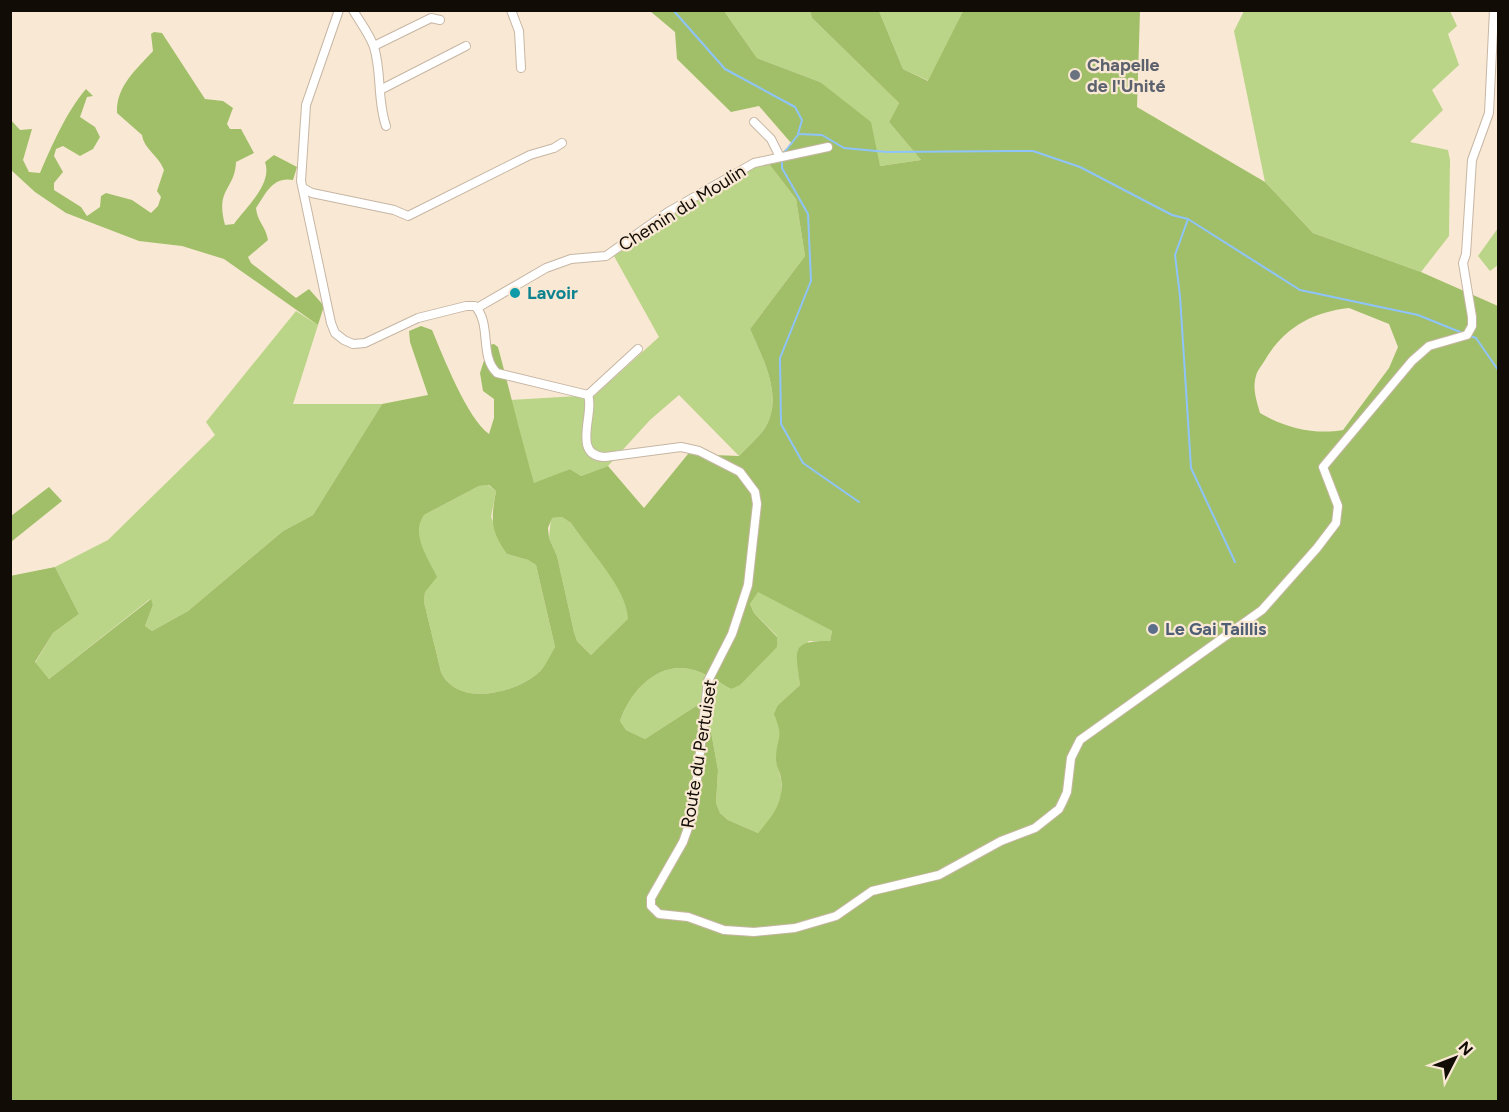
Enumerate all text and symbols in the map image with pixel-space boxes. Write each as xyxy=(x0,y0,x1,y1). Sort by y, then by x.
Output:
place label: Chapelle de l'Unité xyxy=(1087,54,1166,97)
marker: Chapelle de l'Unité xyxy=(1068,68,1082,82)
street label: Chemin du Moulin xyxy=(614,160,750,256)
place label: Lavoir xyxy=(527,282,578,304)
marker: Lavoir xyxy=(508,286,522,300)
place label: Le Gai Taillis xyxy=(1165,618,1267,640)
marker: Le Gai Taillis xyxy=(1146,622,1160,636)
street label: Route du Pertuiset xyxy=(676,678,722,830)
north arrow xyxy=(1425,1028,1485,1088)
text: N xyxy=(1455,1037,1477,1059)

